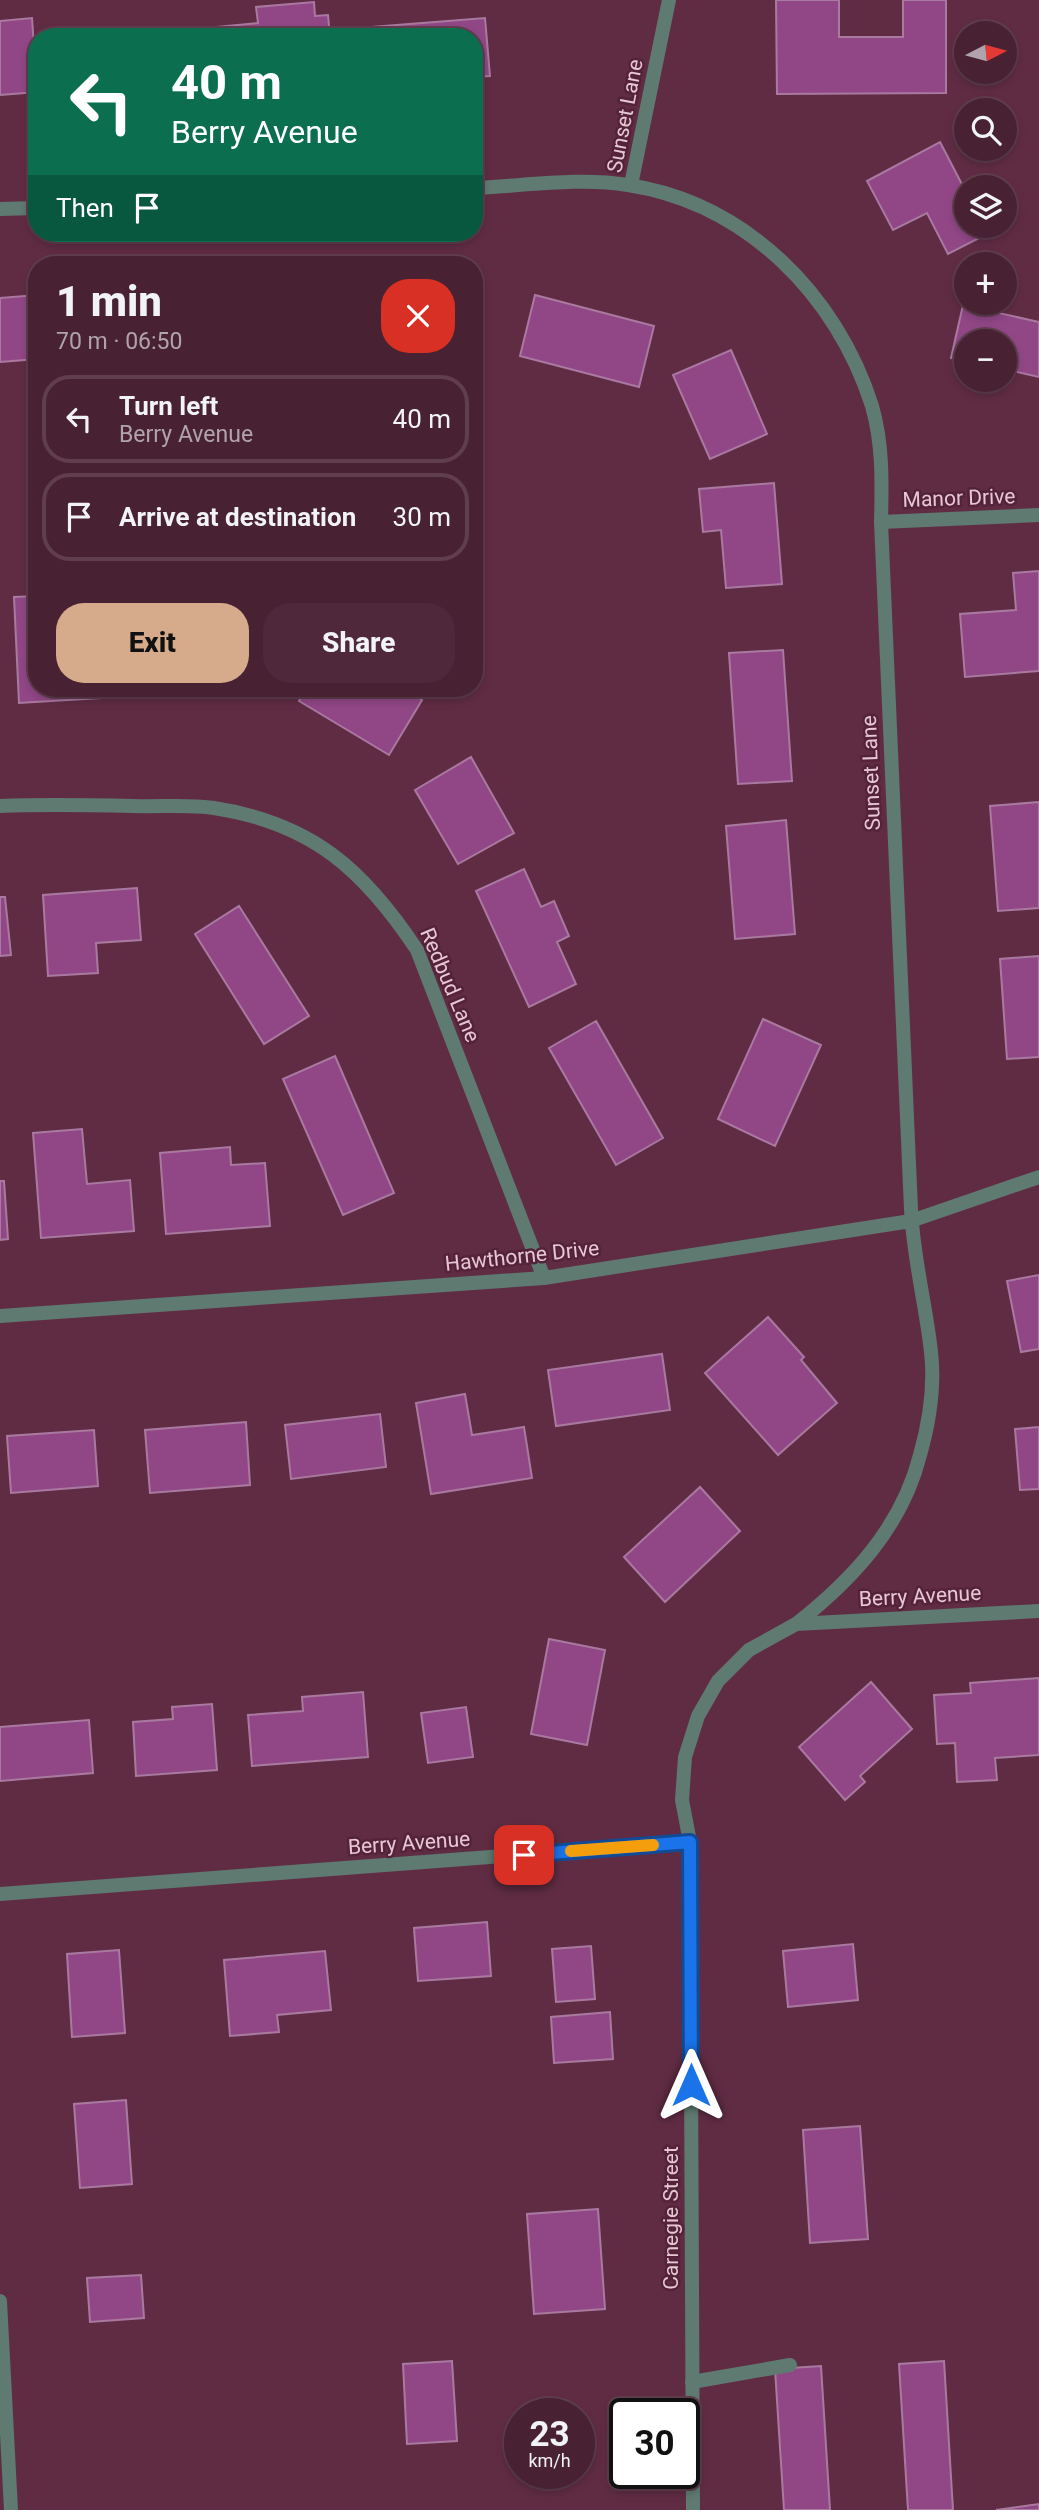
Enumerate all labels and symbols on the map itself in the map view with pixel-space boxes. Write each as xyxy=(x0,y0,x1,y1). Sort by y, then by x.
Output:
north arrow xyxy=(954,21,1017,84)
street label: Sunset Lane xyxy=(602,57,648,175)
street label: Manor Drive xyxy=(902,484,1016,512)
street label: Sunset Lane xyxy=(857,715,885,831)
street label: Redbud Lane xyxy=(415,924,485,1046)
street label: Hawthorne Drive xyxy=(444,1236,600,1276)
street label: Berry Avenue xyxy=(858,1581,982,1611)
pin xyxy=(494,1825,554,1885)
street label: Berry Avenue xyxy=(347,1827,471,1859)
position arrow xyxy=(654,2048,728,2122)
street label: Carnegie Street xyxy=(659,2146,683,2290)
speed limit sign: 30 xyxy=(609,2398,700,2489)

